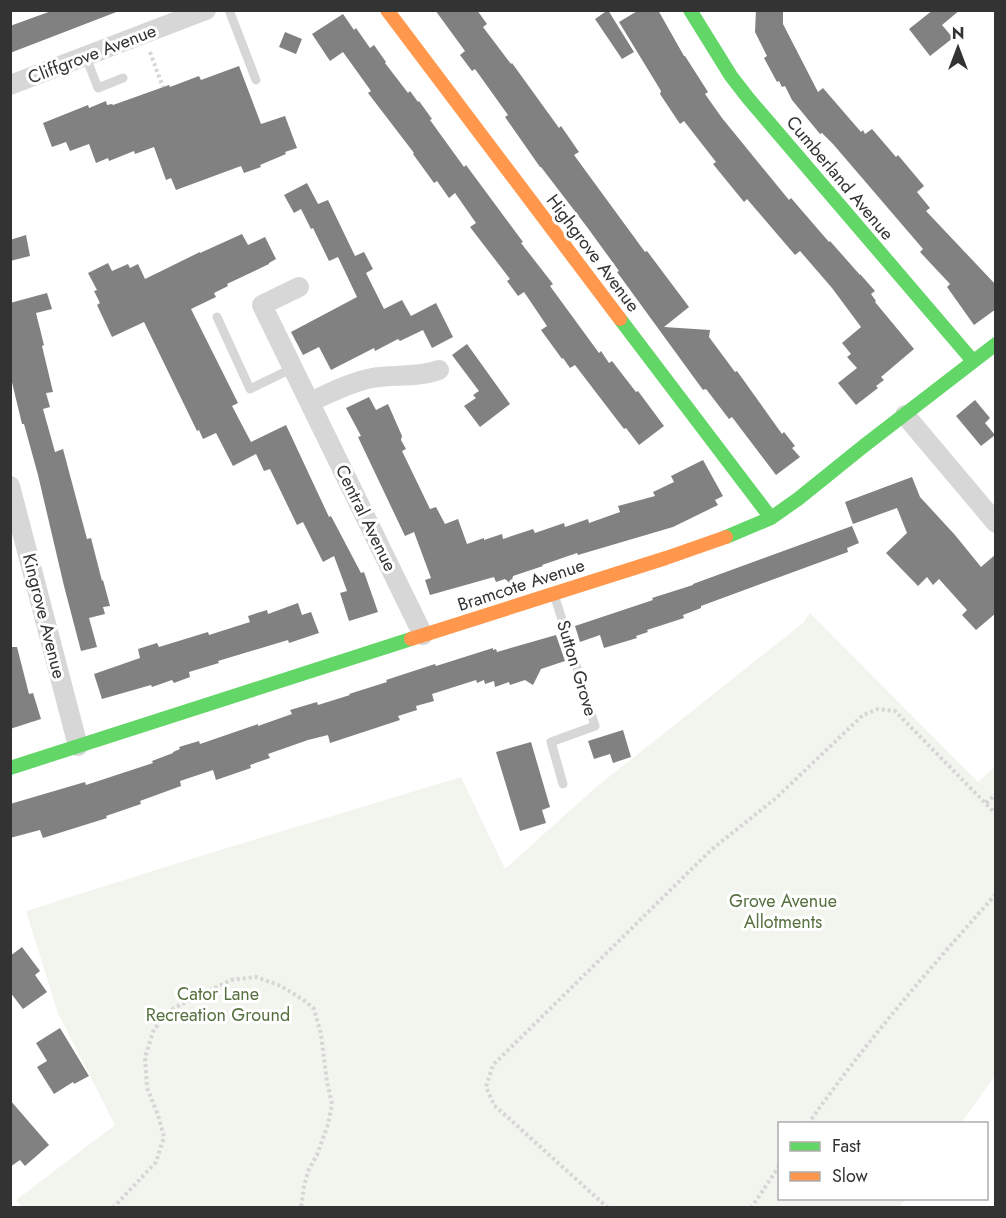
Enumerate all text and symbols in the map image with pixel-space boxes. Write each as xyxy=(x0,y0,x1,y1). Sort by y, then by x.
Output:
street label: Cliffgrove Avenue xyxy=(24,18,160,90)
north arrow xyxy=(928,18,988,78)
text: N xyxy=(952,22,964,45)
street label: Cumberland Avenue xyxy=(780,110,900,246)
street label: Highgrove Avenue xyxy=(540,189,646,317)
street label: Central Avenue xyxy=(329,460,403,576)
street label: Kingrove Avenue xyxy=(16,551,72,681)
street label: Bramcote Avenue xyxy=(454,552,588,618)
street label: Sutton Grove xyxy=(550,617,604,719)
park label: Grove Avenue Allotments xyxy=(729,888,837,935)
park label: Cator Lane Recreation Ground xyxy=(146,981,290,1028)
legend xyxy=(778,1122,988,1200)
text: Fast xyxy=(832,1133,861,1159)
text: Slow xyxy=(832,1163,869,1189)

